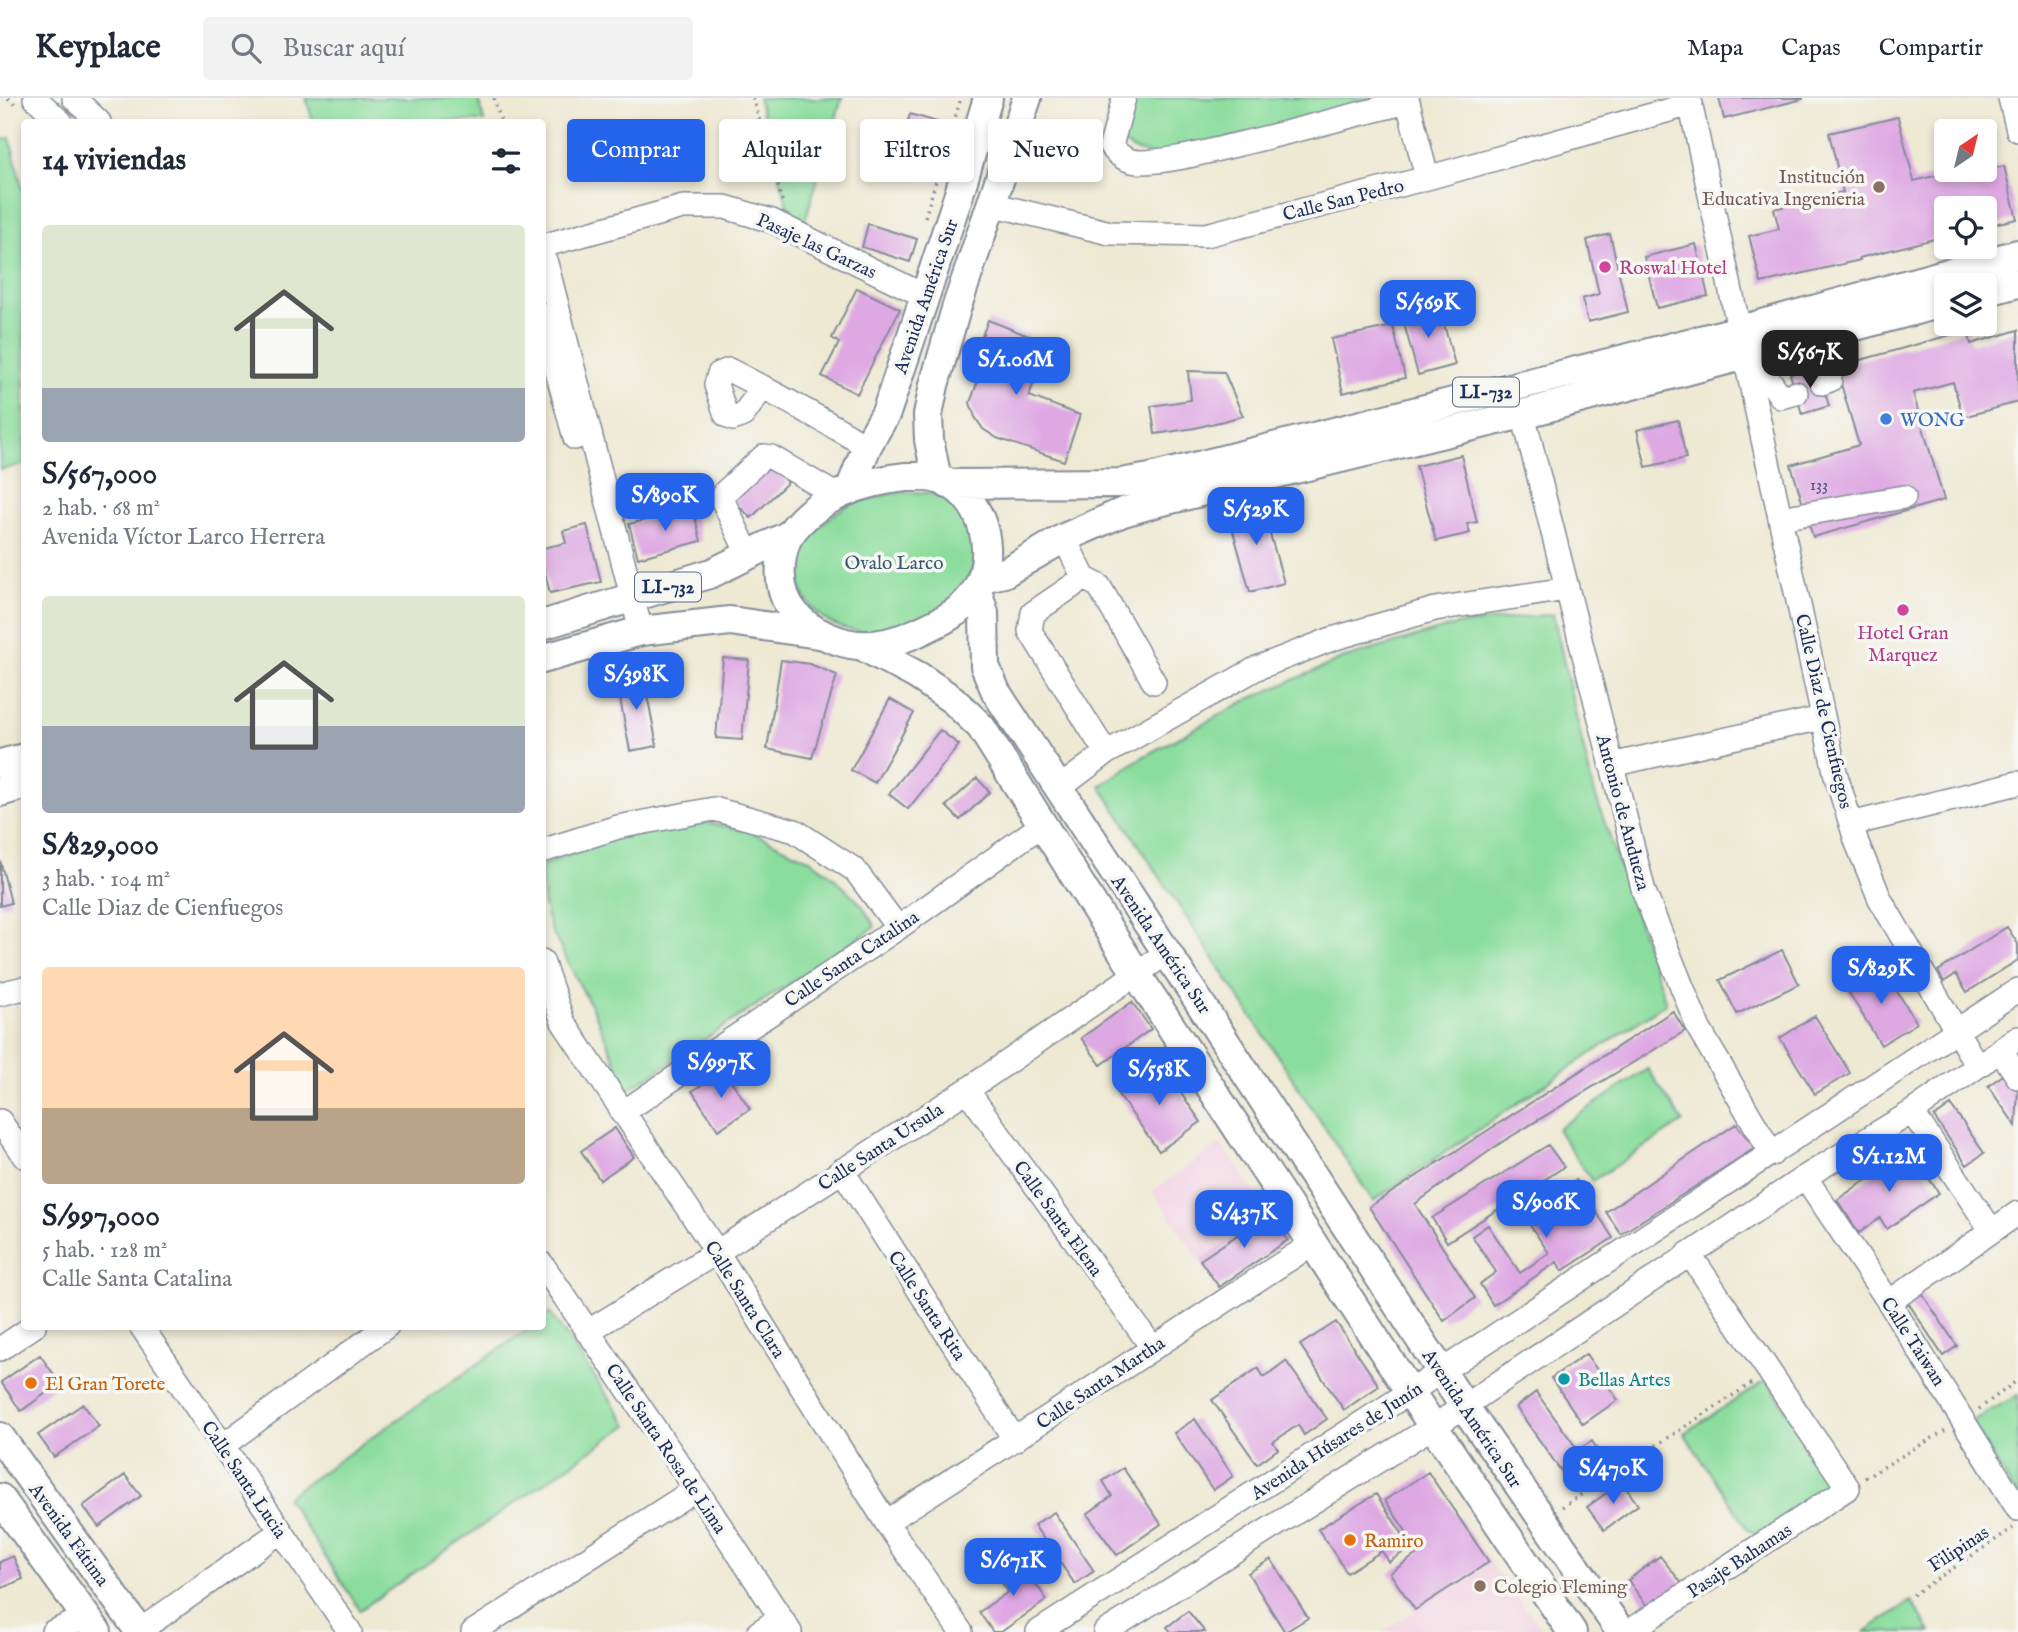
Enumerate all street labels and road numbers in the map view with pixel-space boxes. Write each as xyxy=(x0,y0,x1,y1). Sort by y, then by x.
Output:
street label: Calle San Pedro xyxy=(1280,174,1407,228)
street label: Pasaje las Garzas xyxy=(752,209,880,285)
street label: Avenida América Sur xyxy=(889,216,965,378)
road number: LI-732 xyxy=(1453,378,1519,406)
road number: LI-732 xyxy=(635,573,701,602)
street label: Calle Diaz de Cienfuegos xyxy=(1789,612,1857,811)
street label: Antonio de Andueza xyxy=(1589,731,1655,894)
street label: Avenida América Sur xyxy=(1104,870,1216,1019)
street label: Calle Santa Catalina xyxy=(780,905,925,1014)
street label: Calle Santa Ursula xyxy=(814,1098,949,1197)
street label: Calle Santa Elena xyxy=(1007,1157,1108,1282)
street label: Calle Santa Clara xyxy=(699,1237,790,1364)
street label: Calle Santa Rita xyxy=(882,1247,971,1366)
street label: Calle Taiwan xyxy=(1875,1293,1950,1391)
street label: Calle Santa Martha xyxy=(1032,1331,1171,1435)
street label: Avenida América Sur xyxy=(1415,1344,1527,1493)
street label: Calle Santa Rosa de Lima xyxy=(599,1360,732,1539)
street label: Avenida Húsares de Junín xyxy=(1246,1377,1427,1507)
street label: Calle Santa Lucia xyxy=(195,1417,292,1544)
street label: Avenida Fátima xyxy=(22,1478,114,1592)
street label: Pasaje Bahamas xyxy=(1683,1519,1797,1604)
street label: Filipinas xyxy=(1924,1521,1994,1578)

